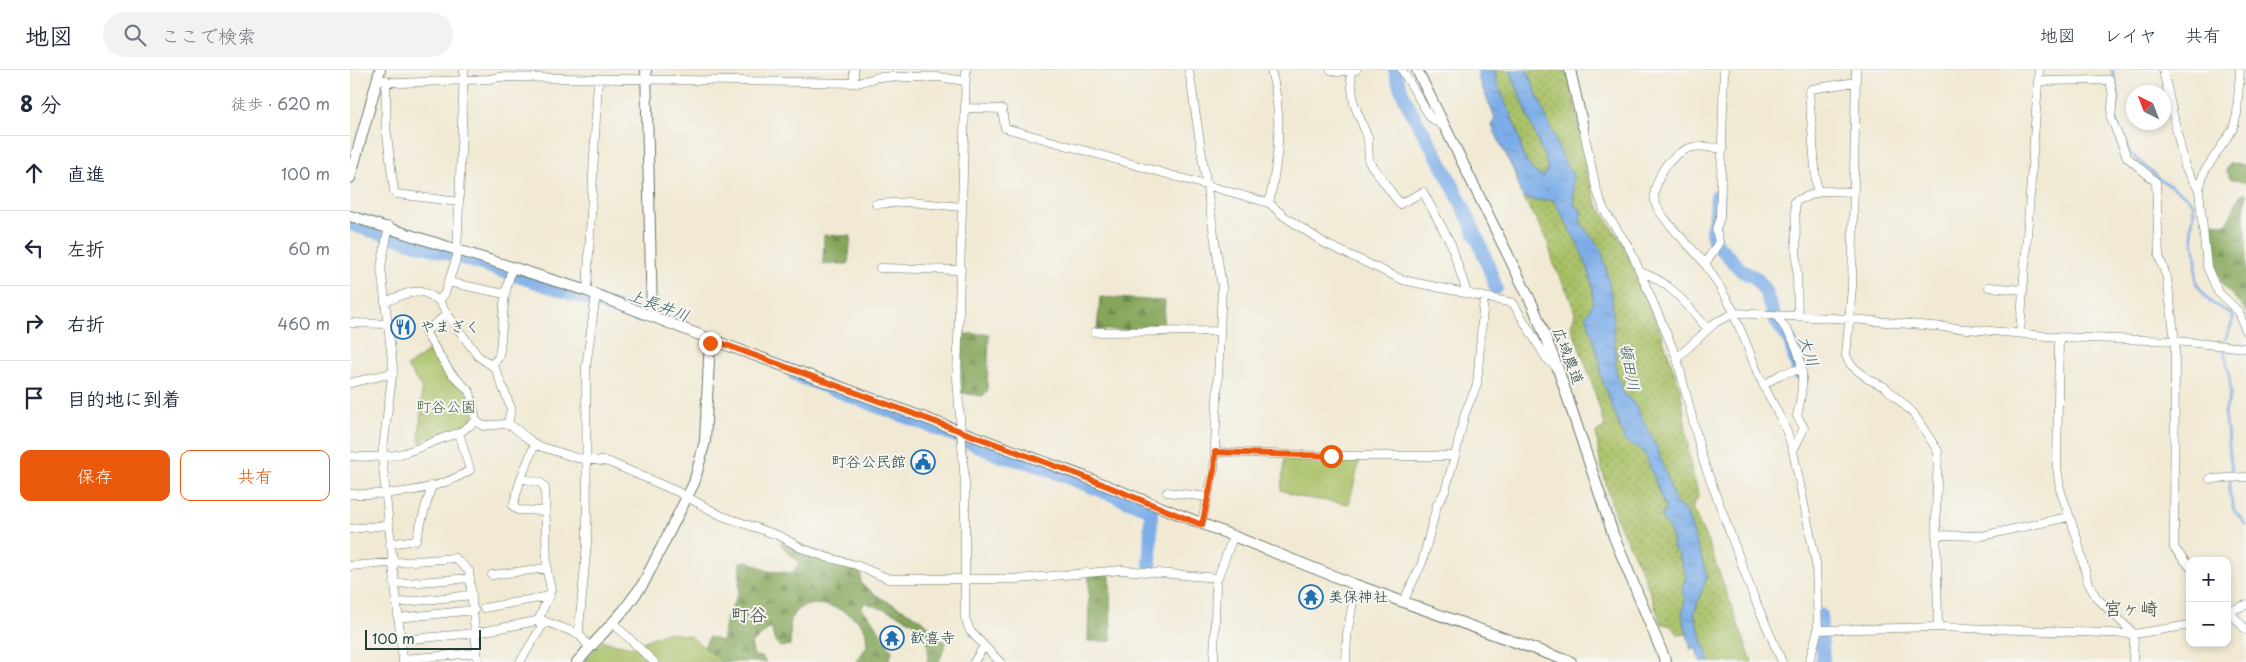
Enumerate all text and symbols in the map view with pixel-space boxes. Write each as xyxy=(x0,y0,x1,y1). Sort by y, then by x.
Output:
search box xyxy=(103,12,453,57)
text: 地図 xyxy=(25,17,73,53)
icon: search xyxy=(121,21,149,49)
text: ここで検索 xyxy=(161,21,256,49)
text: 地図 xyxy=(2040,21,2076,48)
text: レイヤ xyxy=(2104,21,2157,48)
text: 共有 xyxy=(2185,21,2221,48)
north arrow xyxy=(2126,85,2171,130)
text: 8 分 xyxy=(20,87,61,119)
text: 徒歩 · 620 m xyxy=(231,91,330,115)
icon: ahead xyxy=(20,159,48,187)
text: 直進 xyxy=(67,159,105,187)
text: 100 m xyxy=(281,161,330,185)
icon: left xyxy=(20,234,48,262)
text: 左折 xyxy=(67,234,105,262)
text: 60 m xyxy=(288,236,330,260)
water label: 上長井川 xyxy=(625,281,694,327)
icon: right xyxy=(20,309,48,337)
text: 右折 xyxy=(67,309,105,337)
text: 460 m xyxy=(278,311,330,335)
restaurant icon: やまぎく xyxy=(390,314,416,340)
place label: やまぎく xyxy=(420,314,480,337)
street label: 広域農道 xyxy=(1548,323,1591,388)
route end xyxy=(699,332,722,355)
water label: 大川 xyxy=(1794,332,1826,370)
water label: 頓田川 xyxy=(1615,341,1647,393)
icon: arrive xyxy=(20,384,48,412)
text: 目的地に到着 xyxy=(67,384,181,412)
park label: 町谷公園 xyxy=(416,394,476,417)
route start xyxy=(1320,445,1343,468)
place label: 町谷公民館 xyxy=(831,449,906,472)
public building icon: 町谷公民館 xyxy=(910,449,936,475)
button: 保存 xyxy=(20,450,170,501)
button: 共有 xyxy=(180,450,330,501)
map controls xyxy=(2186,557,2231,647)
button: + xyxy=(2186,557,2231,602)
temple icon: 美保神社 xyxy=(1298,584,1324,610)
place label: 美保神社 xyxy=(1328,584,1388,607)
district label: 宮ヶ崎 xyxy=(2104,594,2158,621)
district label: 町谷 xyxy=(731,600,767,627)
button: − xyxy=(2186,602,2231,647)
temple icon: 歓喜寺 xyxy=(879,625,905,651)
place label: 歓喜寺 xyxy=(910,625,955,648)
scale bar xyxy=(365,627,481,650)
text: 100 m xyxy=(372,628,415,649)

